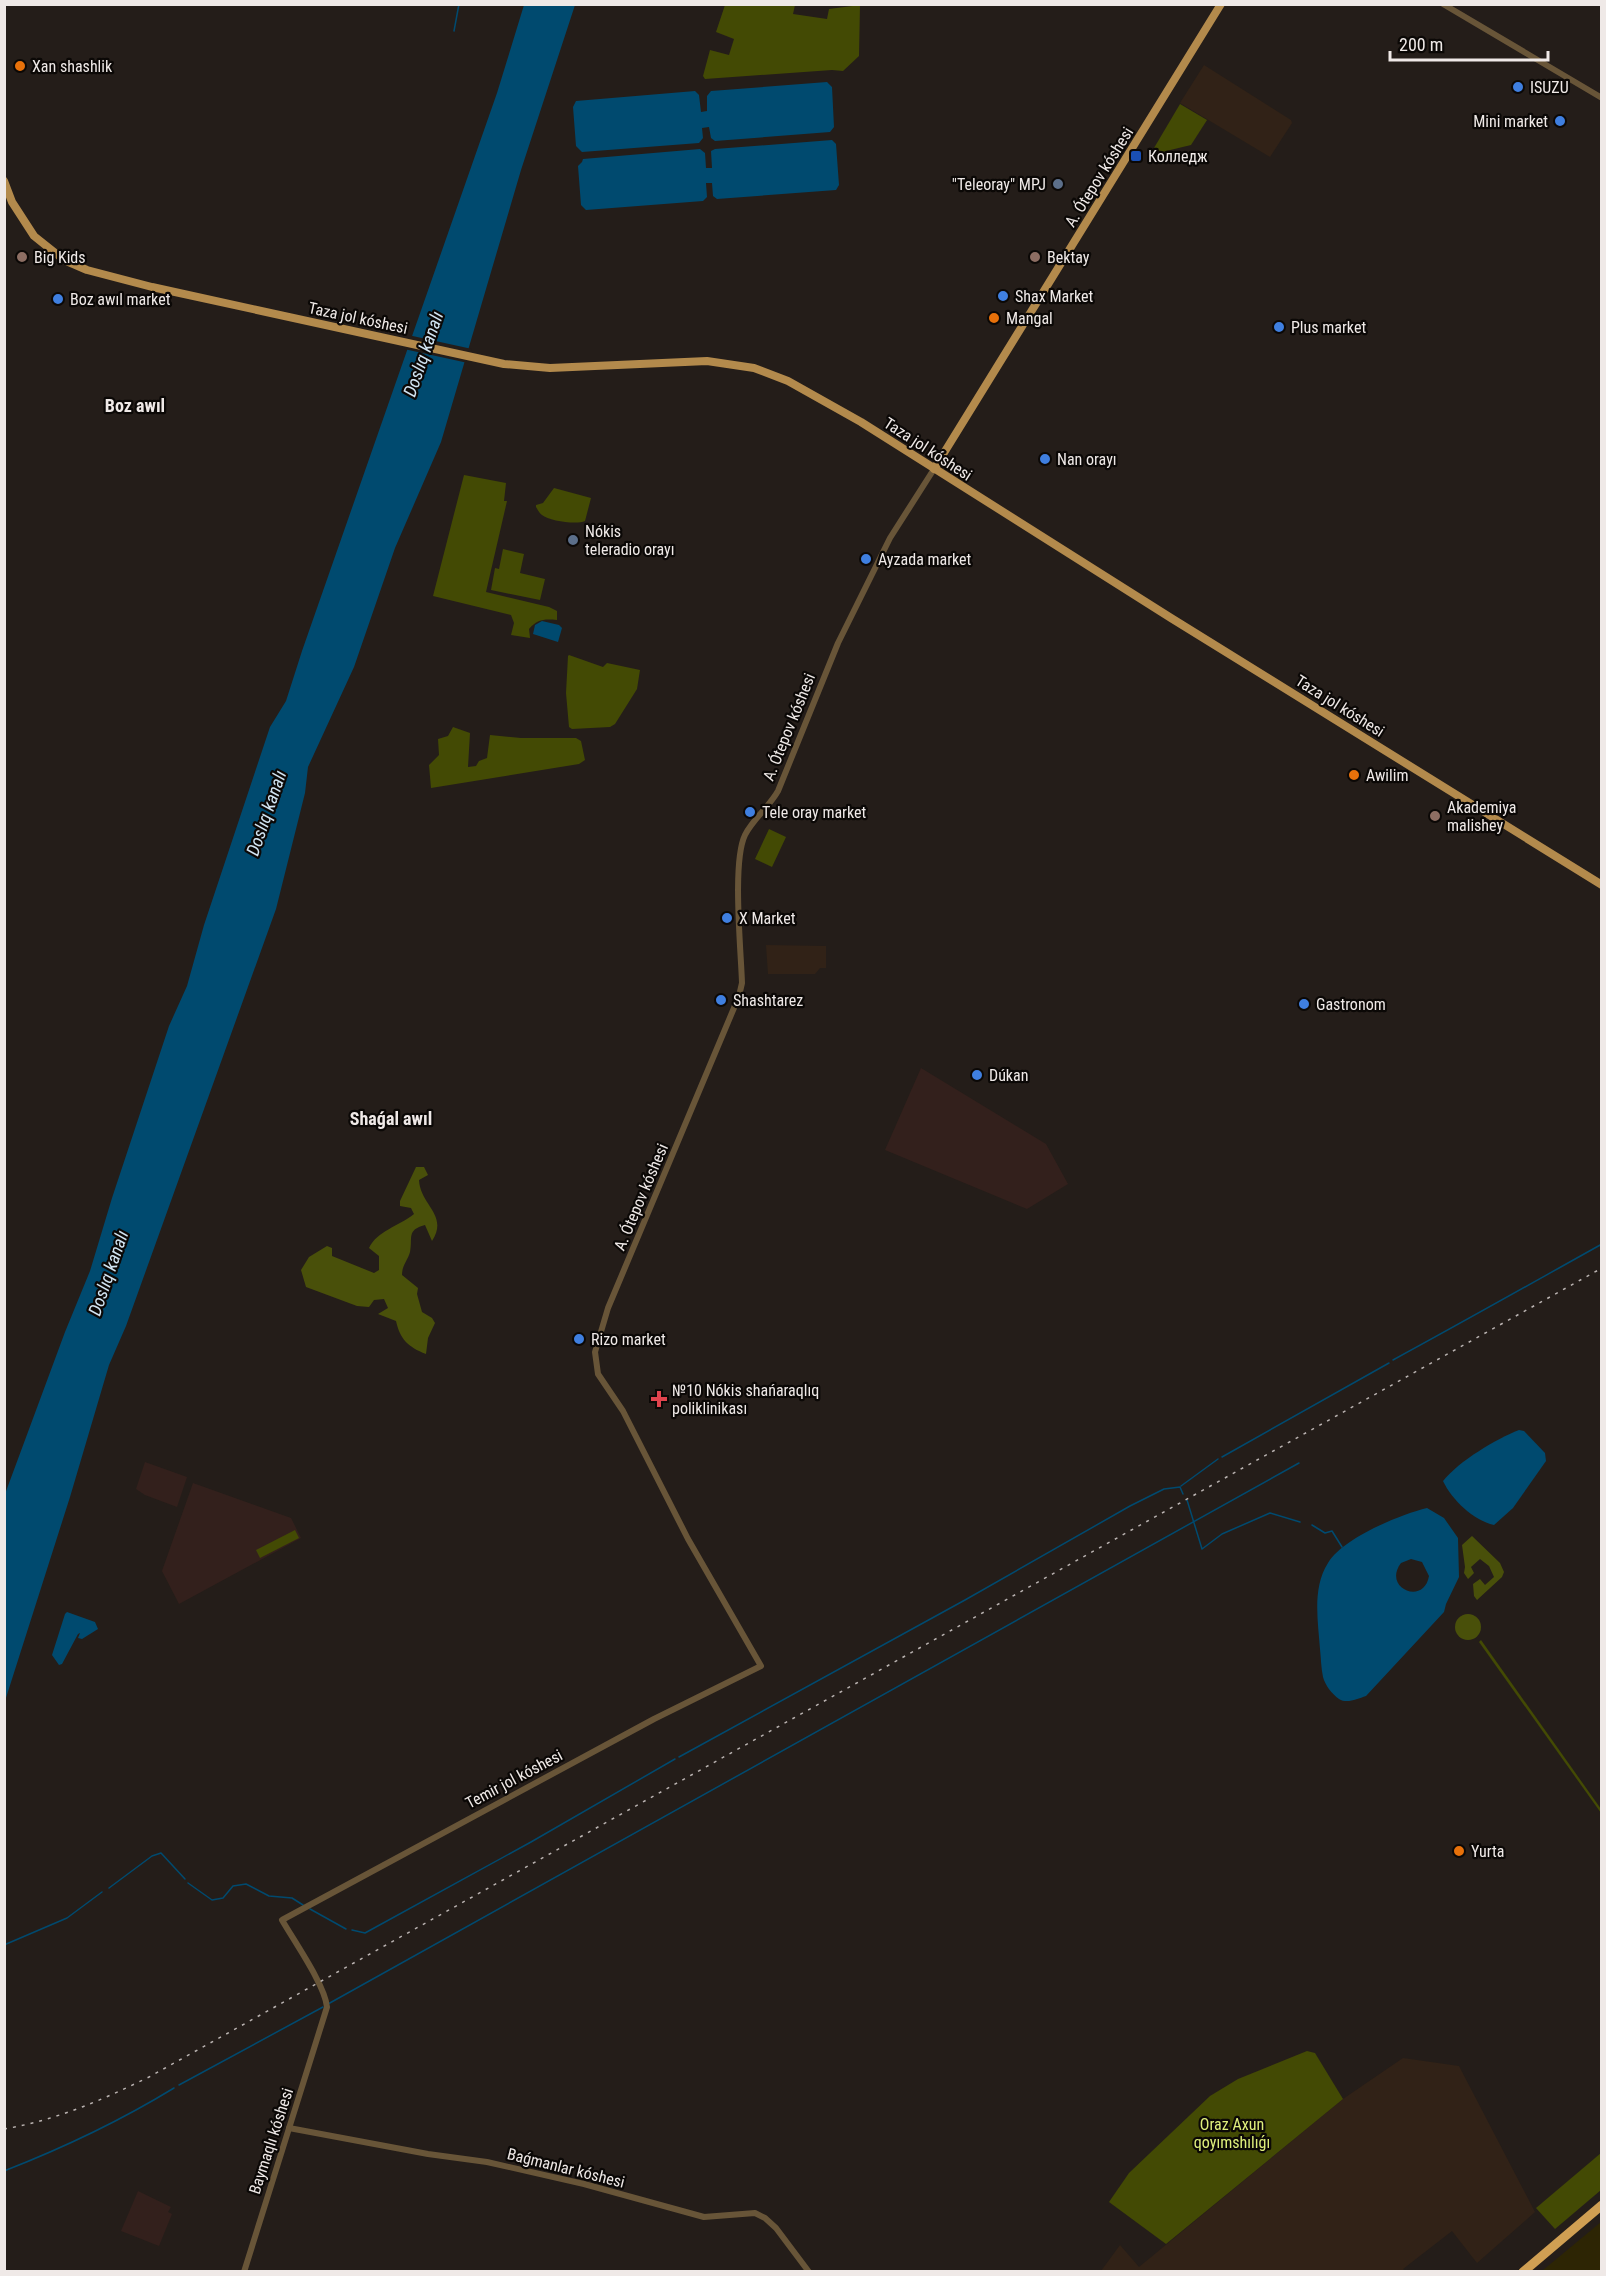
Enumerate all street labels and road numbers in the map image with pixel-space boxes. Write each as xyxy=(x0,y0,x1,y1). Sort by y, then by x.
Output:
street label: A. Ótepov kóshesi xyxy=(1060,123,1137,230)
street label: Taza jol kóshesi xyxy=(307,298,409,338)
street label: Taza jol kóshesi xyxy=(880,413,976,485)
street label: A. Ótepov kóshesi xyxy=(758,670,819,783)
street label: Taza jol kóshesi xyxy=(1292,671,1388,741)
street label: A. Ótepov kóshesi xyxy=(609,1140,672,1253)
street label: Temir jol kóshesi xyxy=(462,1745,566,1813)
street label: Baymaqlı kóshesi xyxy=(245,2086,297,2196)
street label: Baǵmanlar kóshesi xyxy=(505,2144,627,2192)

